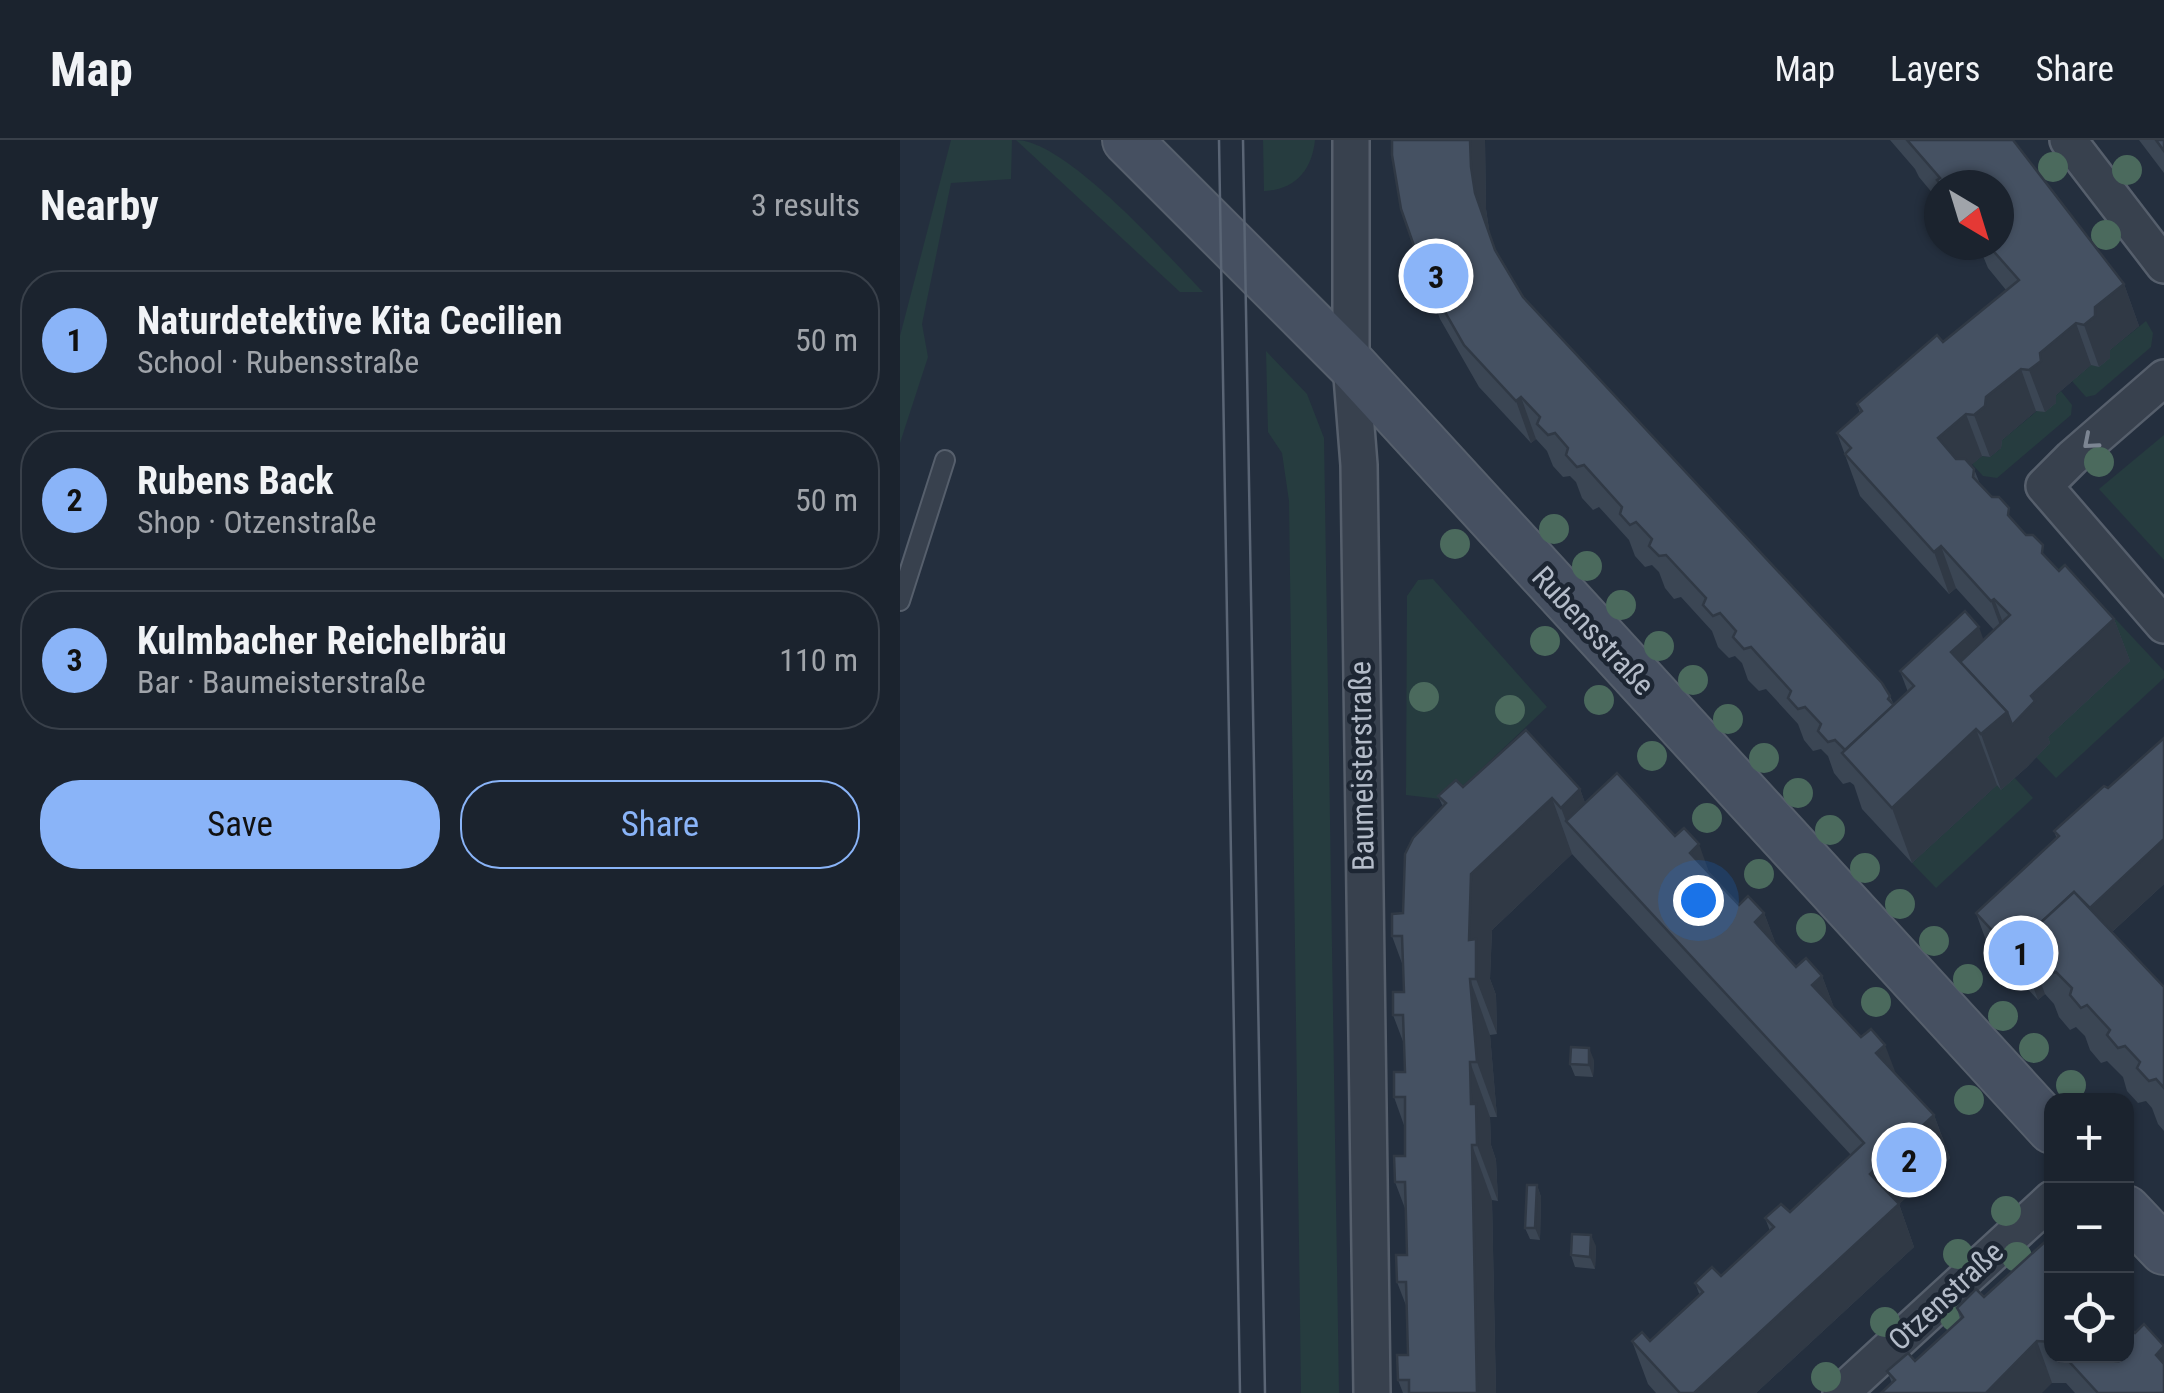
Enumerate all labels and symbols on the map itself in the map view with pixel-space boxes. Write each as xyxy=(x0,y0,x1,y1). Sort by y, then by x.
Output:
north arrow xyxy=(1924,170,2014,260)
pin: 3 xyxy=(1404,238,1468,314)
one-way arrow xyxy=(2083,430,2101,448)
street label: Rubensstraße xyxy=(1525,559,1662,702)
street label: Baumeisterstraße xyxy=(1342,661,1381,871)
your location xyxy=(1673,875,1724,926)
pin: 1 xyxy=(1988,916,2054,990)
pin: 2 xyxy=(1876,1122,1942,1198)
street label: Otzenstraße xyxy=(1881,1234,2010,1357)

